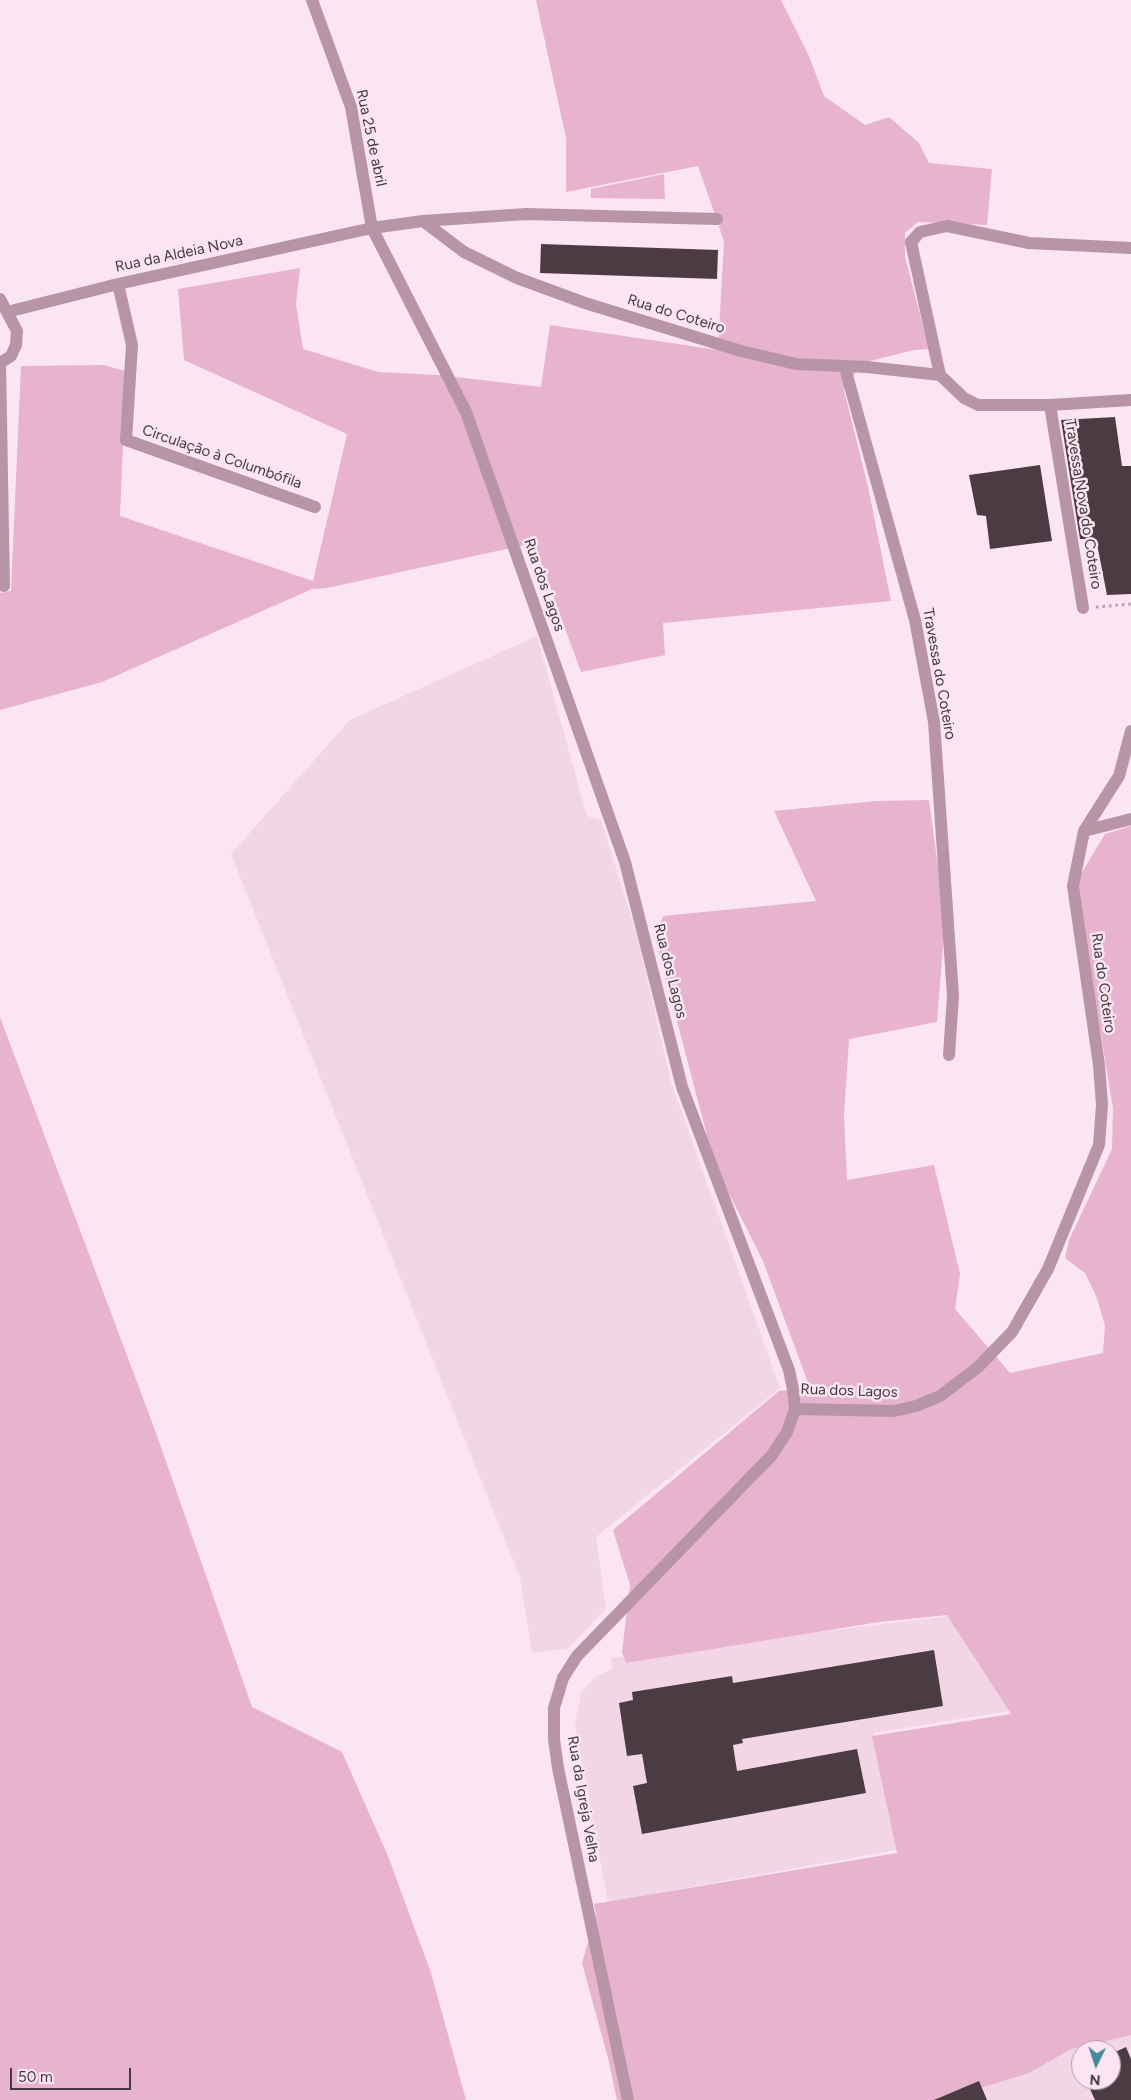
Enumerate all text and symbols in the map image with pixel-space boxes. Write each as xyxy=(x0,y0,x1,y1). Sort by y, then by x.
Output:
street label: Rua 25 de abril xyxy=(352,88,390,188)
street label: Rua da Aldeia Nova xyxy=(114,232,244,276)
street label: Rua do Coteiro xyxy=(625,291,727,337)
street label: Travessa Nova do Coteiro xyxy=(1061,418,1105,590)
street label: Circulação à Columbófila xyxy=(140,421,304,493)
street label: Rua dos Lagos xyxy=(520,536,568,634)
street label: Travessa do Coteiro xyxy=(919,607,959,741)
street label: Rua dos Lagos xyxy=(650,922,690,1020)
street label: Rua do Coteiro xyxy=(1087,932,1119,1034)
street label: Rua dos Lagos xyxy=(800,1380,898,1402)
street label: Rua da Igreja Velha xyxy=(563,1734,603,1864)
north arrow xyxy=(1071,2040,1121,2090)
scale bar xyxy=(12,2058,134,2090)
text: 50 m xyxy=(18,2068,53,2086)
text: N xyxy=(1089,2071,1101,2088)

